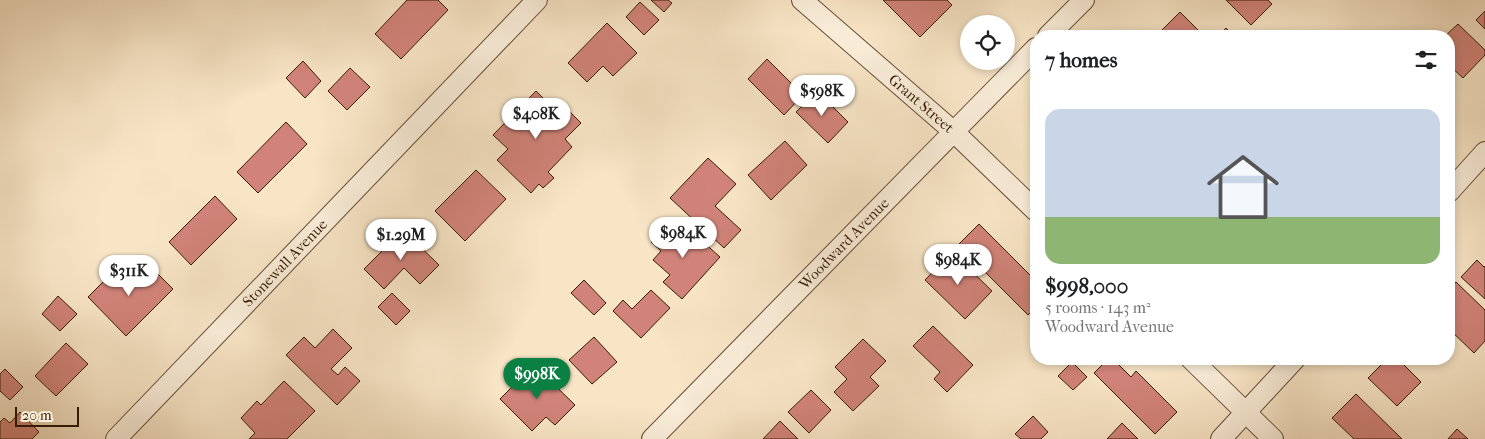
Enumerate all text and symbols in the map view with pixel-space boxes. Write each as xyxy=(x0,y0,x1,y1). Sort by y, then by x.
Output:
map controls xyxy=(960,15,1015,70)
button: locate xyxy=(960,15,1015,70)
icon: filters xyxy=(1412,46,1440,74)
text: 7 homes xyxy=(1045,48,1117,72)
street label: Grant Street xyxy=(885,70,958,137)
pin: $598K xyxy=(787,74,857,117)
text: $598K xyxy=(800,81,844,100)
pin: $408K xyxy=(501,98,571,140)
text: $408K xyxy=(513,104,559,123)
icon: home xyxy=(1198,142,1288,232)
street label: Woodward Avenue xyxy=(794,194,893,294)
street label: Stonewall Avenue xyxy=(239,215,331,310)
pin: $984K xyxy=(648,216,718,259)
pin: $1.29M xyxy=(360,218,442,261)
text: $984K xyxy=(660,223,706,242)
text: $1.29M xyxy=(377,225,425,244)
pin: $984K xyxy=(923,244,993,286)
text: $984K xyxy=(935,250,981,269)
pin: $311K xyxy=(94,254,164,297)
text: $311K xyxy=(110,261,148,280)
text: $998,000 xyxy=(1045,274,1128,298)
text: 5 rooms · 143 m² xyxy=(1045,298,1150,317)
text: Woodward Avenue xyxy=(1045,317,1174,336)
pin: $998K xyxy=(502,358,572,400)
text: $998K xyxy=(514,364,560,383)
scale bar xyxy=(15,404,79,427)
text: 20 m xyxy=(22,407,52,424)

